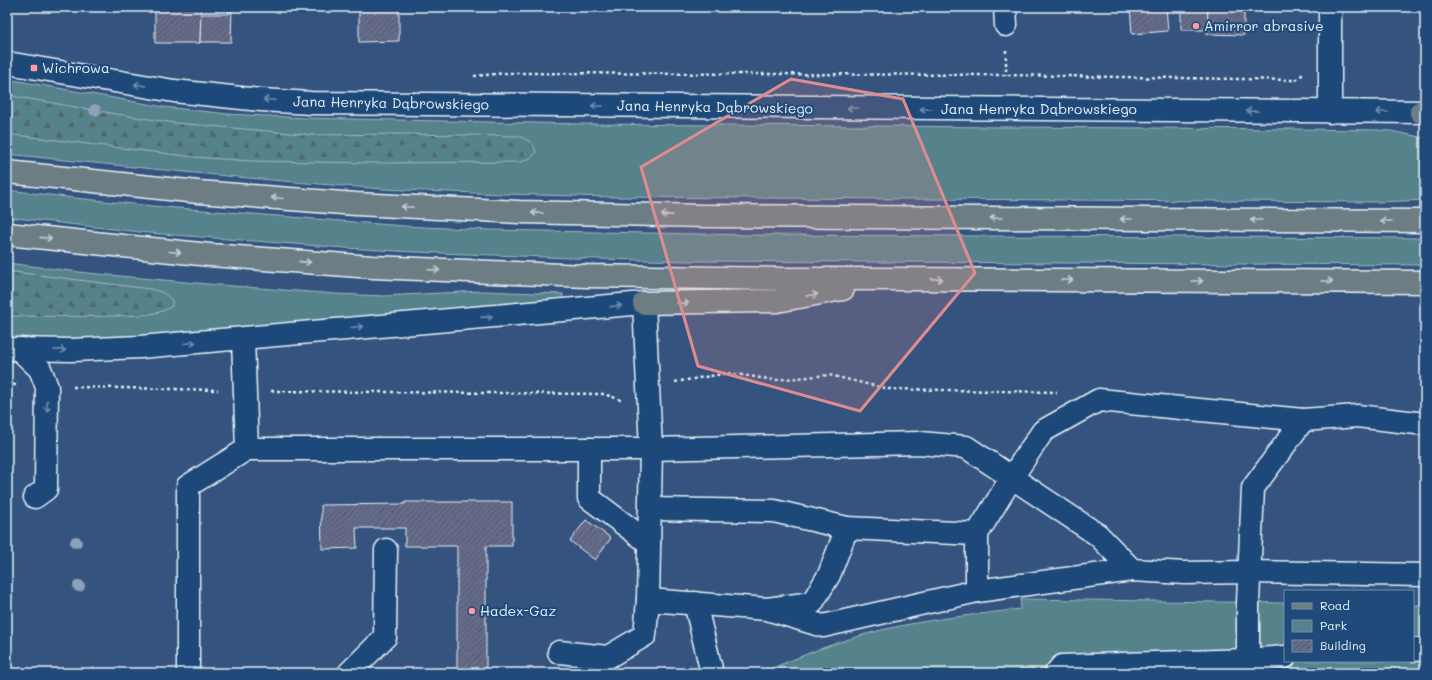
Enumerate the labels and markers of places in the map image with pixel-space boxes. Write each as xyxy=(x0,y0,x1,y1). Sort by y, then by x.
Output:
place label: Amirror abrasive xyxy=(1204,16,1324,35)
marker: Amirror abrasive xyxy=(1191,21,1201,31)
place label: Wichrowa xyxy=(42,58,110,77)
marker: Wichrowa xyxy=(29,63,39,73)
place label: Hadex-Gaz xyxy=(480,601,556,620)
marker: Hadex-Gaz xyxy=(467,606,477,616)

